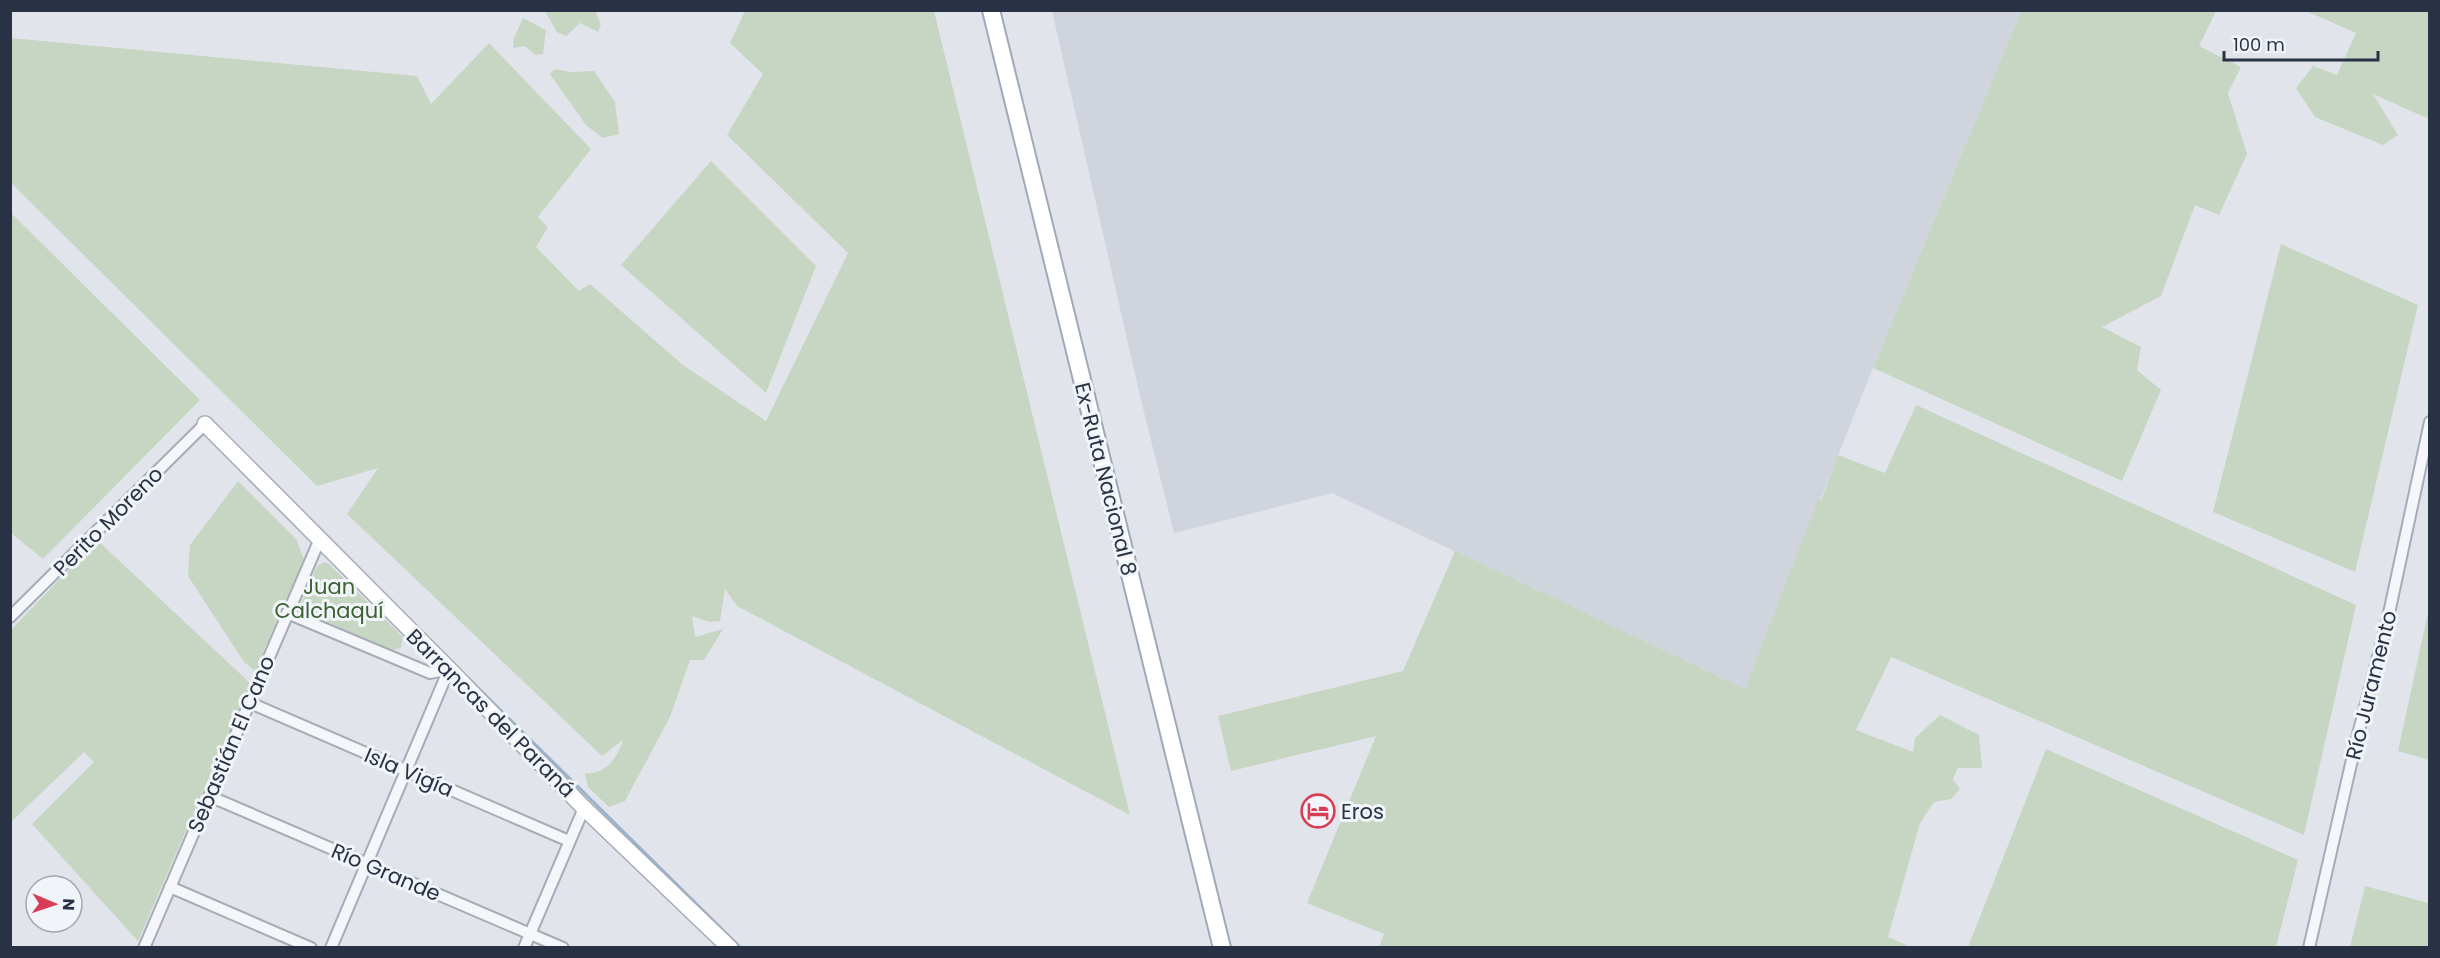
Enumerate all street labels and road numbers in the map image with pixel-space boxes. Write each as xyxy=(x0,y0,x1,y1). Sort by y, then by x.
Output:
street label: Ex-Ruta Nacional 8 xyxy=(1068,379,1144,579)
street label: Perito Moreno xyxy=(47,460,169,582)
street label: Río Juramento xyxy=(2338,607,2404,763)
street label: Barrancas del Paraná xyxy=(400,622,582,804)
street label: Sebastián El Cano xyxy=(181,651,281,837)
street label: Isla Vigía xyxy=(360,740,458,804)
street label: Río Grande xyxy=(327,836,445,908)

